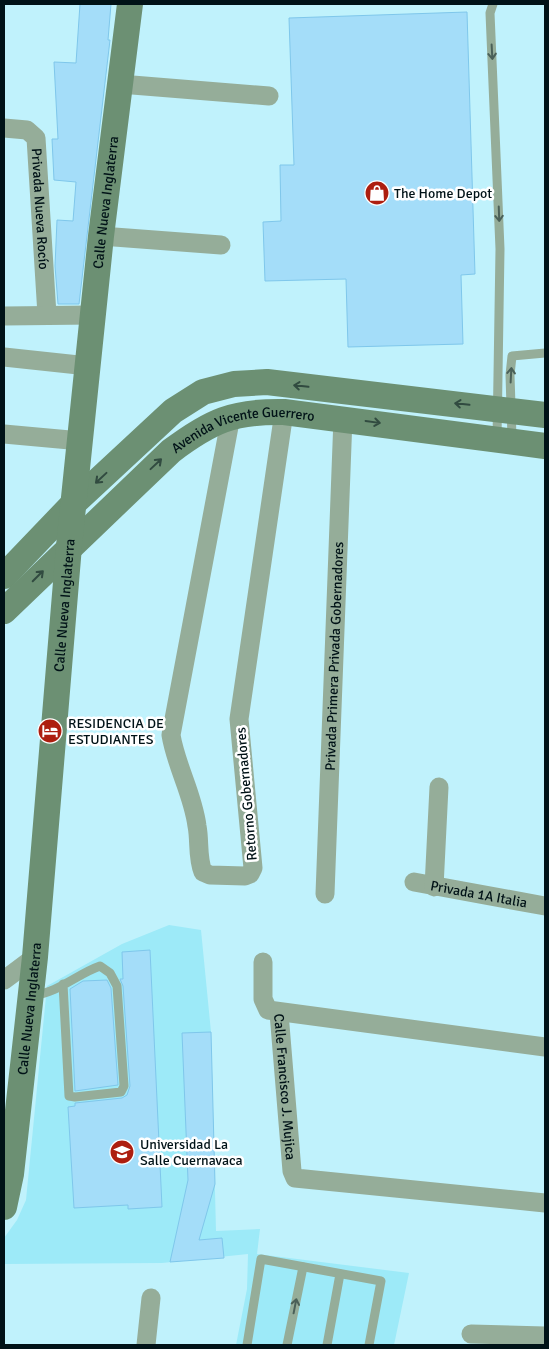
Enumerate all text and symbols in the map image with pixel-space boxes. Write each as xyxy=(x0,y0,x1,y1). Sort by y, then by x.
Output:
one-way arrow xyxy=(488,43,497,59)
street label: Calle Nueva Inglaterra xyxy=(90,135,122,270)
street label: Privada Nueva Rocío xyxy=(28,147,52,270)
shop icon: The Home Depot xyxy=(364,180,390,206)
place label: The Home Depot xyxy=(394,185,492,202)
one-way arrow xyxy=(494,206,504,222)
one-way arrow xyxy=(506,367,515,383)
one-way arrow xyxy=(293,381,309,391)
one-way arrow xyxy=(454,399,470,409)
street label: Avenida Vicente Guerrero xyxy=(168,404,316,457)
one-way arrow xyxy=(364,417,380,427)
one-way arrow xyxy=(150,459,163,470)
one-way arrow xyxy=(95,472,108,484)
street label: Calle Nueva Inglaterra xyxy=(51,538,79,673)
street label: Privada Primera Privada Gobernadores xyxy=(322,541,347,771)
one-way arrow xyxy=(32,570,45,582)
place label: RESIDENCIA DE ESTUDIANTES xyxy=(68,715,164,748)
hotel icon: RESIDENCIA DE ESTUDIANTES xyxy=(37,718,63,744)
street label: Retorno Gobernadores xyxy=(232,727,261,861)
street label: Privada 1A Italia xyxy=(429,877,529,912)
street label: Calle Nueva Inglaterra xyxy=(14,942,45,1076)
street label: Calle Francisco J. Mujica xyxy=(270,1013,299,1161)
place label: Universidad La Salle Cuernavaca xyxy=(140,1136,243,1169)
school or university icon: Universidad La Salle Cuernavaca xyxy=(109,1139,135,1165)
one-way arrow xyxy=(291,1298,300,1314)

